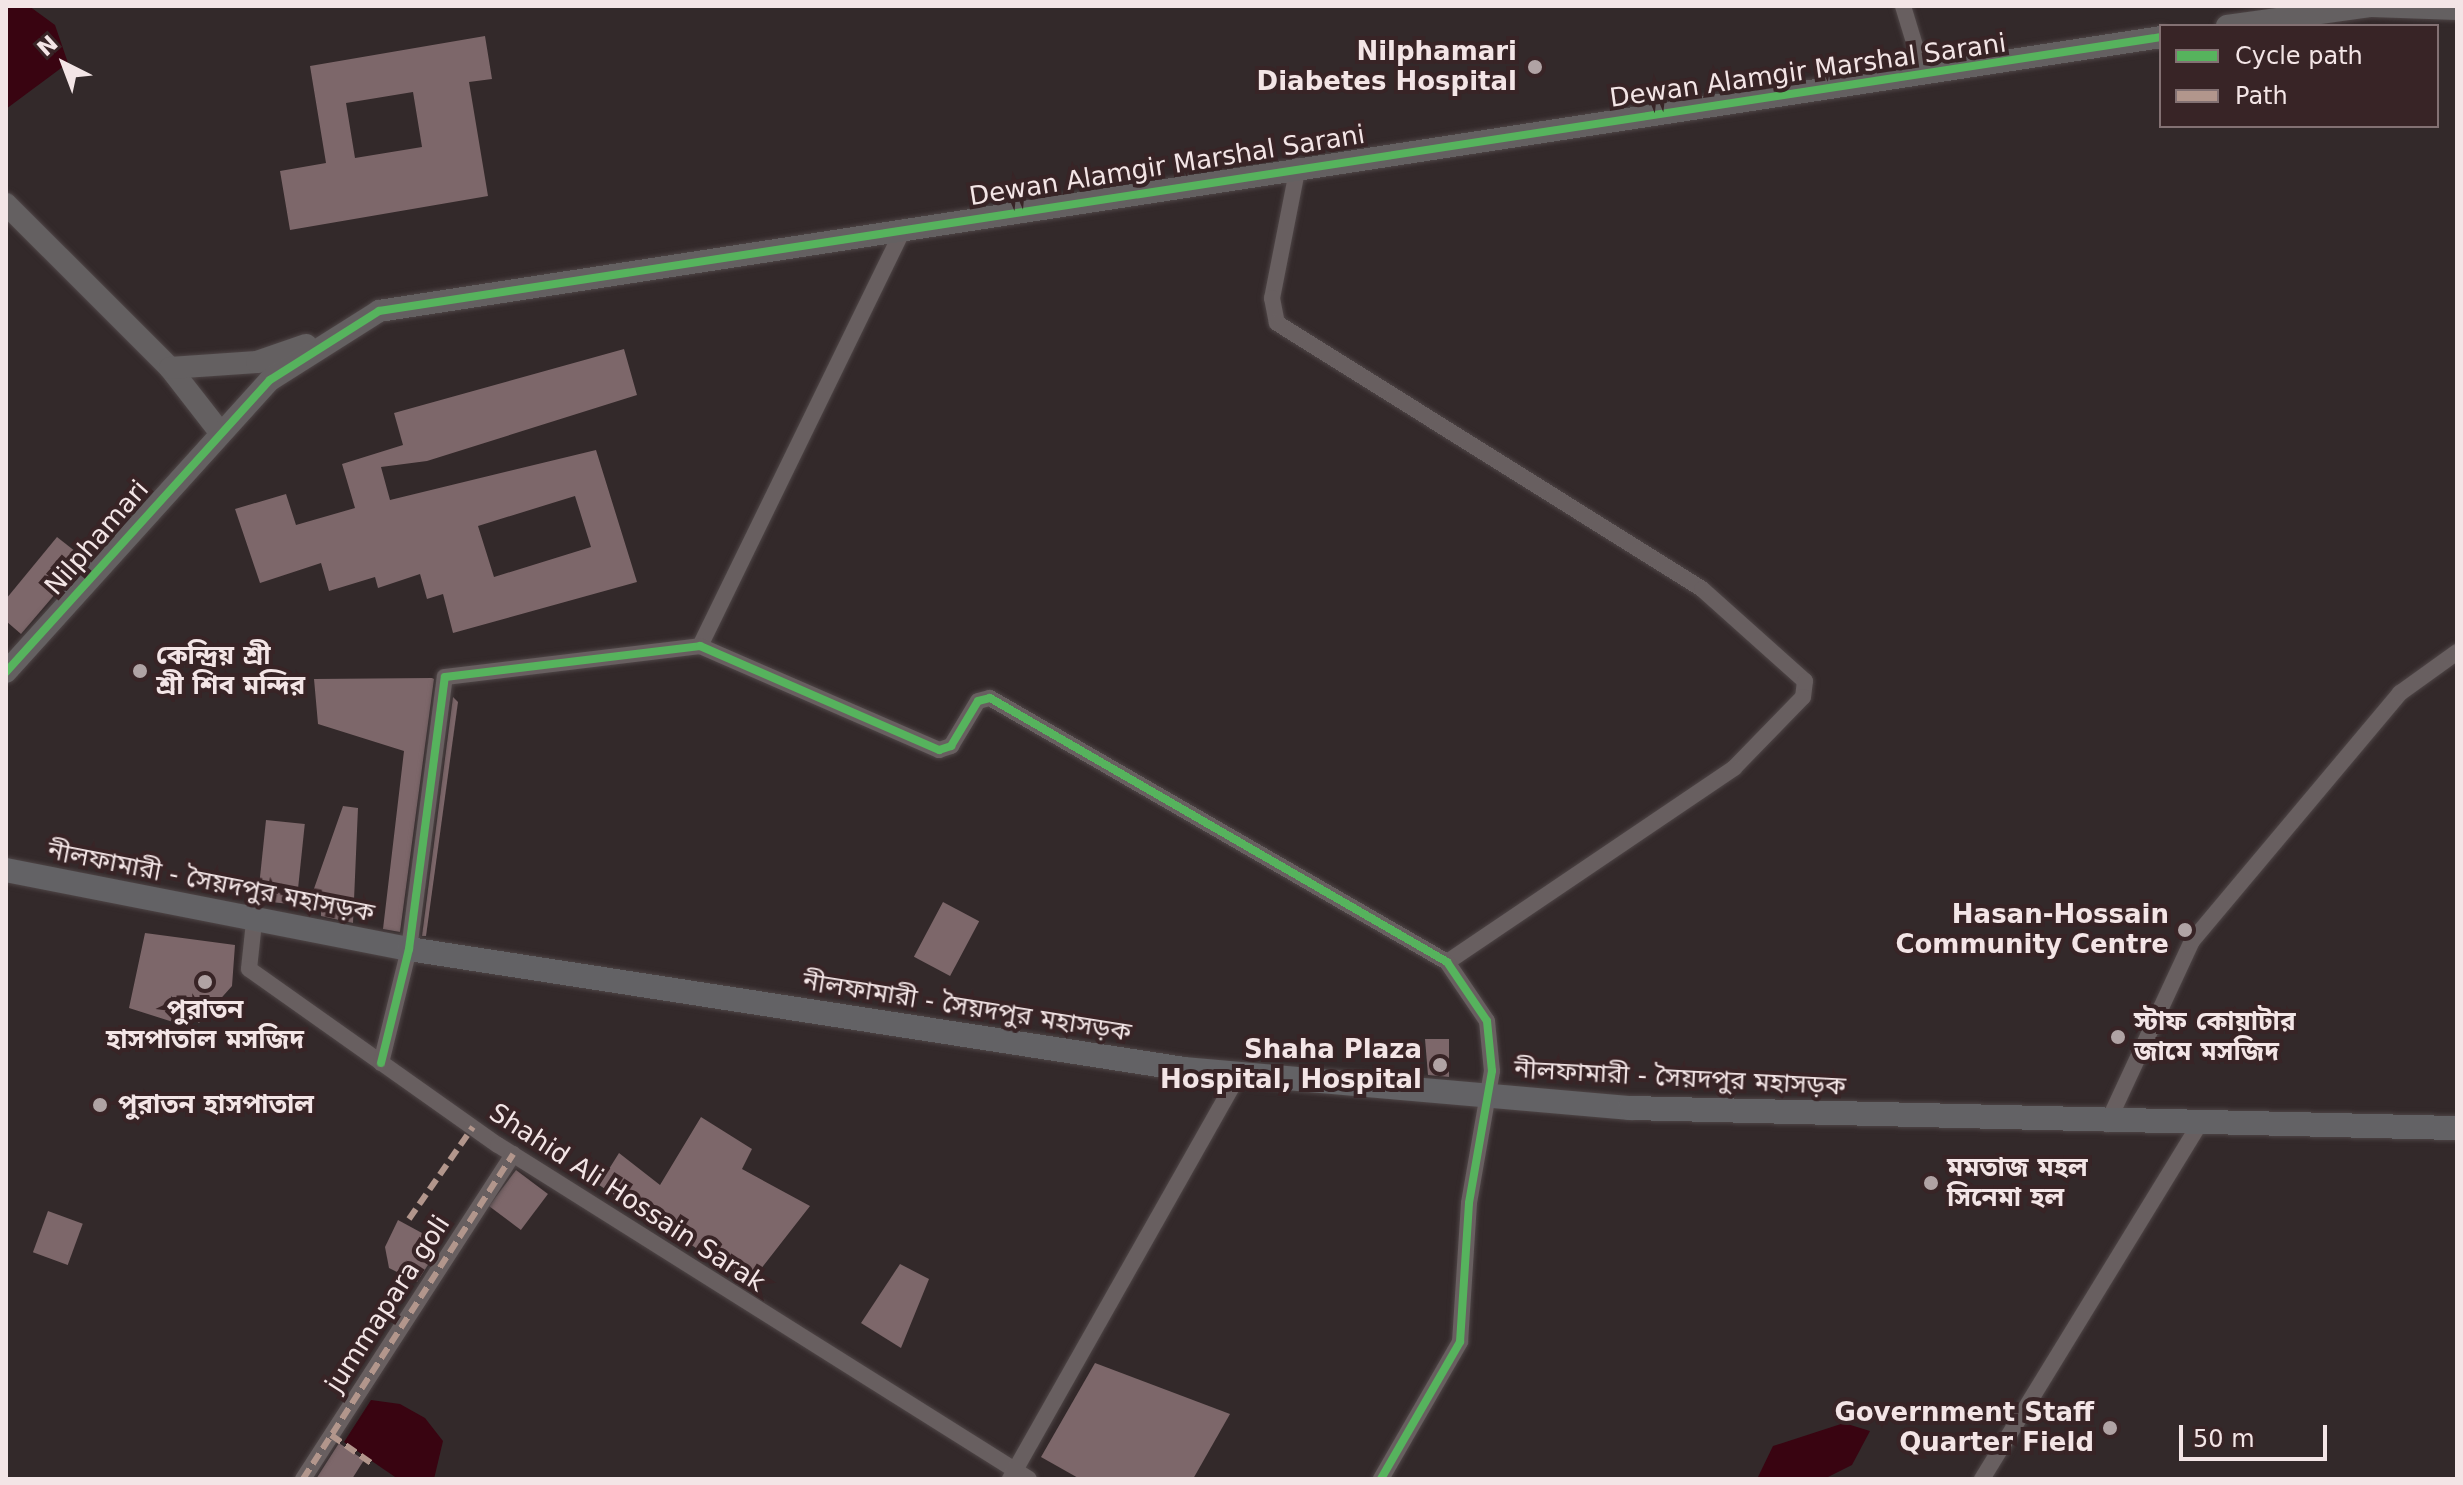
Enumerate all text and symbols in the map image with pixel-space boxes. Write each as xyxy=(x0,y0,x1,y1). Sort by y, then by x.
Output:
north arrow xyxy=(24,24,104,104)
legend xyxy=(2159,24,2439,128)
street label: Dewan Alamgir Marshal Sarani xyxy=(1608,28,2008,114)
text: N xyxy=(32,30,63,61)
place label: Nilphamari Diabetes Hospital xyxy=(1257,36,1517,98)
text: Cycle path xyxy=(2235,42,2363,70)
marker: Nilphamari Diabetes Hospital xyxy=(1524,56,1546,78)
text: Path xyxy=(2235,82,2288,110)
street label: Dewan Alamgir Marshal Sarani xyxy=(967,119,1367,213)
street label: Nilphamari xyxy=(39,474,155,602)
place label: কেন্দ্রিয় শ্রী শ্রী শিব মন্দির xyxy=(156,640,305,702)
marker: কেন্দ্রিয় শ্রী শ্রী শিব মন্দির xyxy=(131,662,149,680)
street label: নীলফামারী - সৈয়দপুর মহাসড়ক xyxy=(45,835,377,929)
place label: Hasan-Hossain Community Centre xyxy=(1895,899,2169,960)
marker: Hasan-Hossain Community Centre xyxy=(2176,921,2194,939)
street label: নীলফামারী - সৈয়দপুর মহাসড়ক xyxy=(800,966,1134,1048)
marker: পুরাতন হাসপাতাল মসজিদ xyxy=(196,973,214,991)
place label: পুরাতন হাসপাতাল মসজিদ xyxy=(106,994,304,1056)
place label: স্টাফ কোয়াটার জামে মসজিদ xyxy=(2134,1006,2296,1068)
marker: স্টাফ কোয়াটার জামে মসজিদ xyxy=(2109,1028,2127,1046)
place label: Shaha Plaza Hospital, Hospital xyxy=(1160,1034,1422,1096)
marker: Shaha Plaza Hospital, Hospital xyxy=(1429,1054,1451,1076)
street label: নীলফামারী - সৈয়দপুর মহাসড়ক xyxy=(1513,1054,1847,1102)
place label: পুরাতন হাসপাতাল xyxy=(118,1089,314,1121)
marker: পুরাতন হাসপাতাল xyxy=(89,1094,111,1116)
street label: Shahid Ali Hossain Sarak xyxy=(483,1097,771,1299)
place label: মমতাজ মহল সিনেমা হল xyxy=(1947,1152,2088,1214)
marker: মমতাজ মহল সিনেমা হল xyxy=(1922,1174,1940,1192)
street label: jummapara goli xyxy=(319,1210,457,1398)
place label: Government Staff Quarter Field xyxy=(1834,1397,2094,1458)
scale bar xyxy=(2183,1409,2331,1459)
marker: Government Staff Quarter Field xyxy=(2101,1419,2119,1437)
text: 50 m xyxy=(2193,1425,2255,1453)

